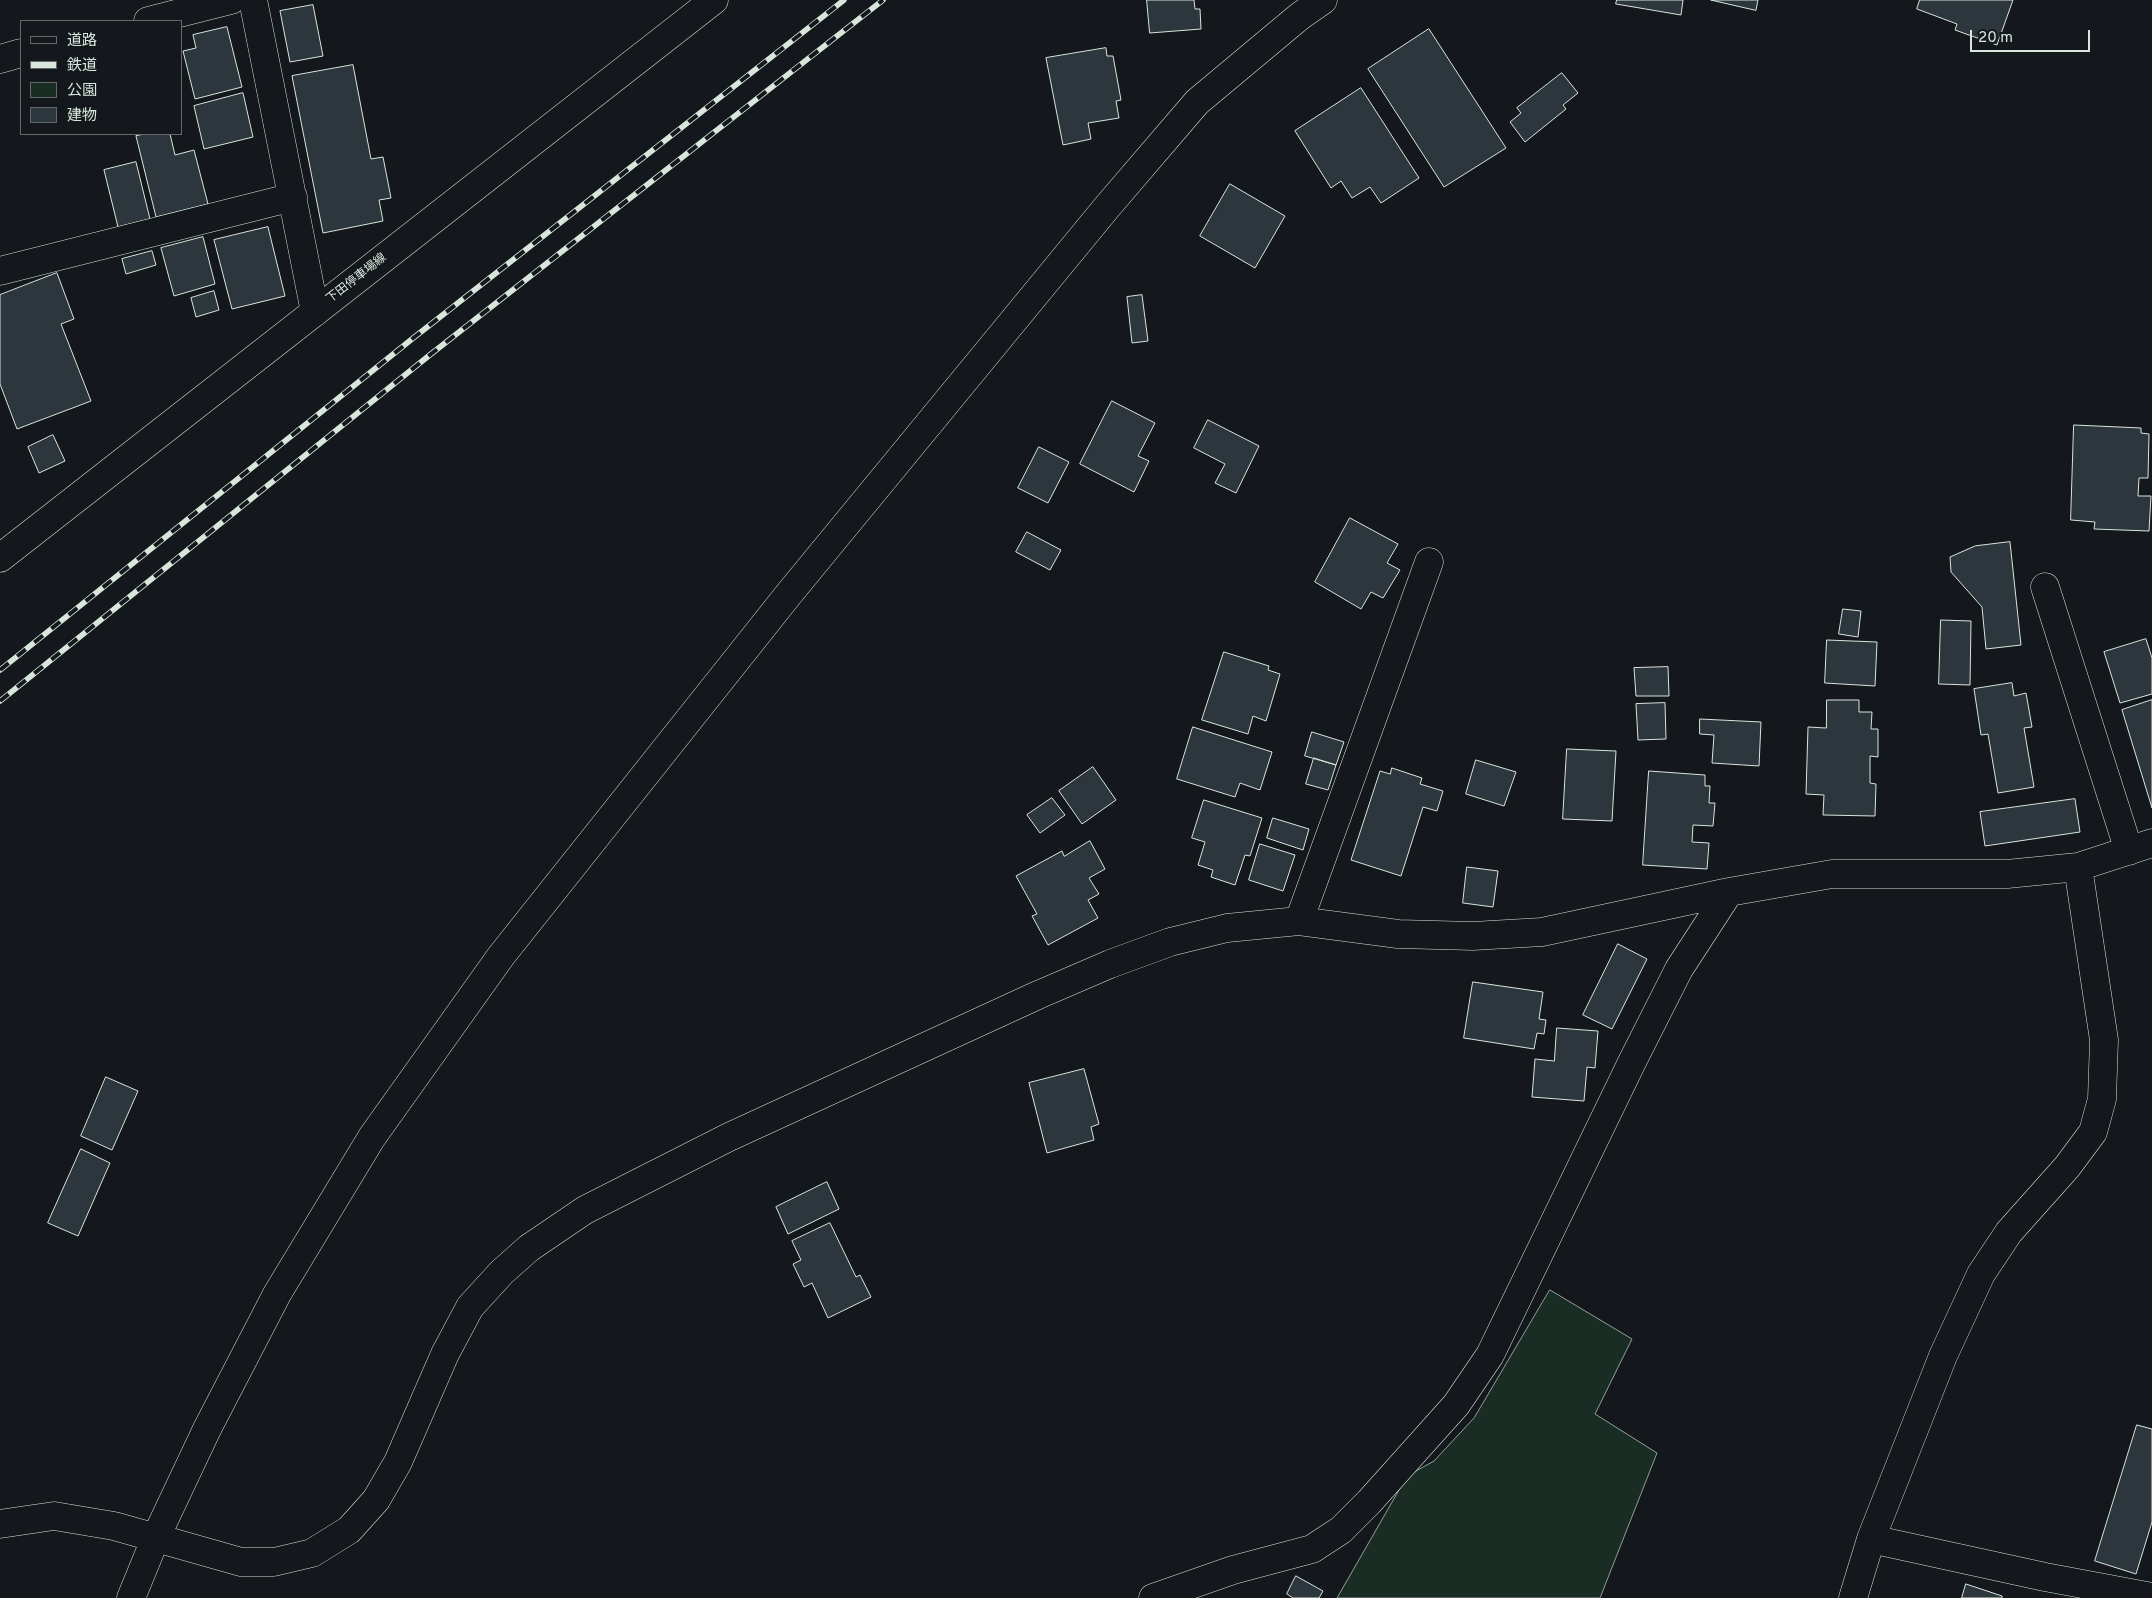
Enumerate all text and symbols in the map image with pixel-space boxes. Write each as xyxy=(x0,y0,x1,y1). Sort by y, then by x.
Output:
legend xyxy=(20,20,182,135)
scale bar xyxy=(1972,20,2092,52)
text: 20 m xyxy=(1978,29,2013,48)
text: 道路 xyxy=(67,32,97,51)
text: 鉄道 xyxy=(67,57,97,76)
text: 公園 xyxy=(67,82,97,101)
text: 建物 xyxy=(67,107,97,126)
street label: 下田停車場線 xyxy=(324,251,390,307)

